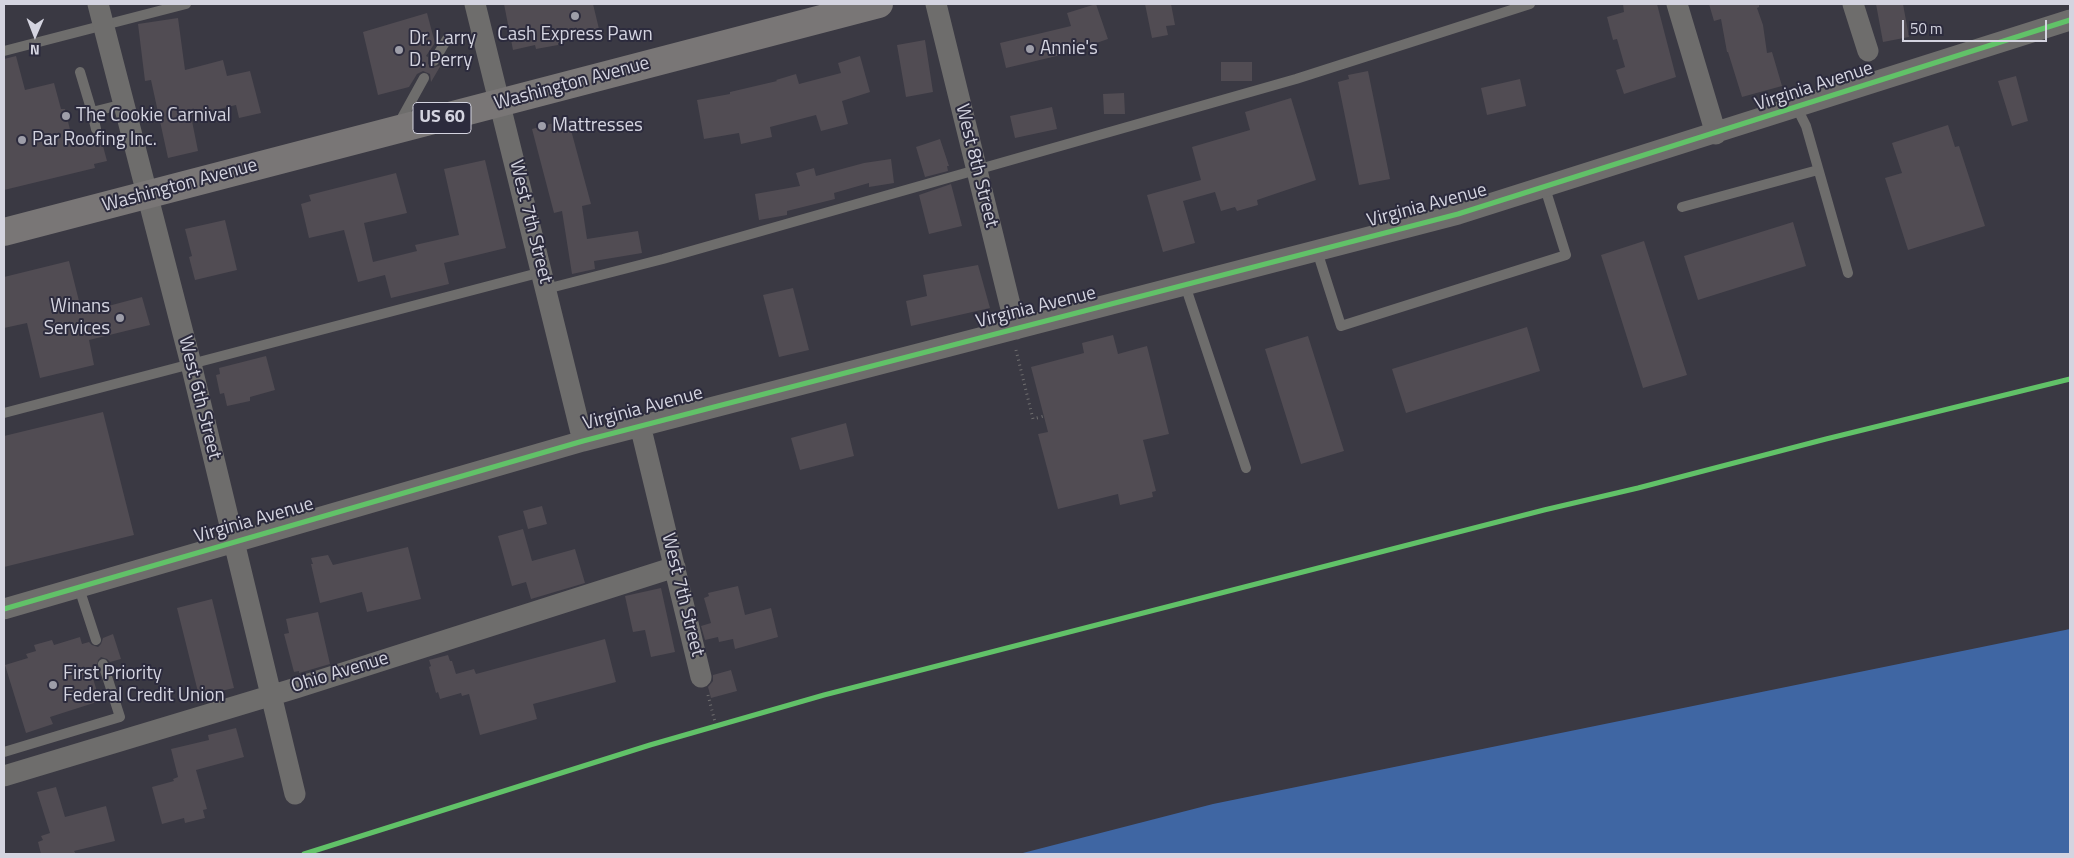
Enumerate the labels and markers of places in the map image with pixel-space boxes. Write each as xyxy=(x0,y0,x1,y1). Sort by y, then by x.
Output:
marker: Cash Express Pawn xyxy=(569,10,581,22)
place label: Cash Express Pawn xyxy=(497,24,653,46)
place label: Dr. Larry D. Perry xyxy=(409,28,476,72)
place label: Annie's xyxy=(1040,38,1098,60)
marker: Annie's xyxy=(1024,43,1036,55)
marker: Dr. Larry D. Perry xyxy=(393,44,405,56)
place label: The Cookie Carnival xyxy=(76,105,231,127)
marker: The Cookie Carnival xyxy=(60,110,72,122)
place label: Mattresses xyxy=(552,115,643,137)
marker: Mattresses xyxy=(536,120,548,132)
place label: Par Roofing Inc. xyxy=(32,129,157,151)
marker: Par Roofing Inc. xyxy=(16,134,28,146)
place label: Winans Services xyxy=(44,296,110,340)
marker: Winans Services xyxy=(114,312,126,324)
place label: First Priority Federal Credit Union xyxy=(63,663,225,707)
marker: First Priority Federal Credit Union xyxy=(47,679,59,691)

